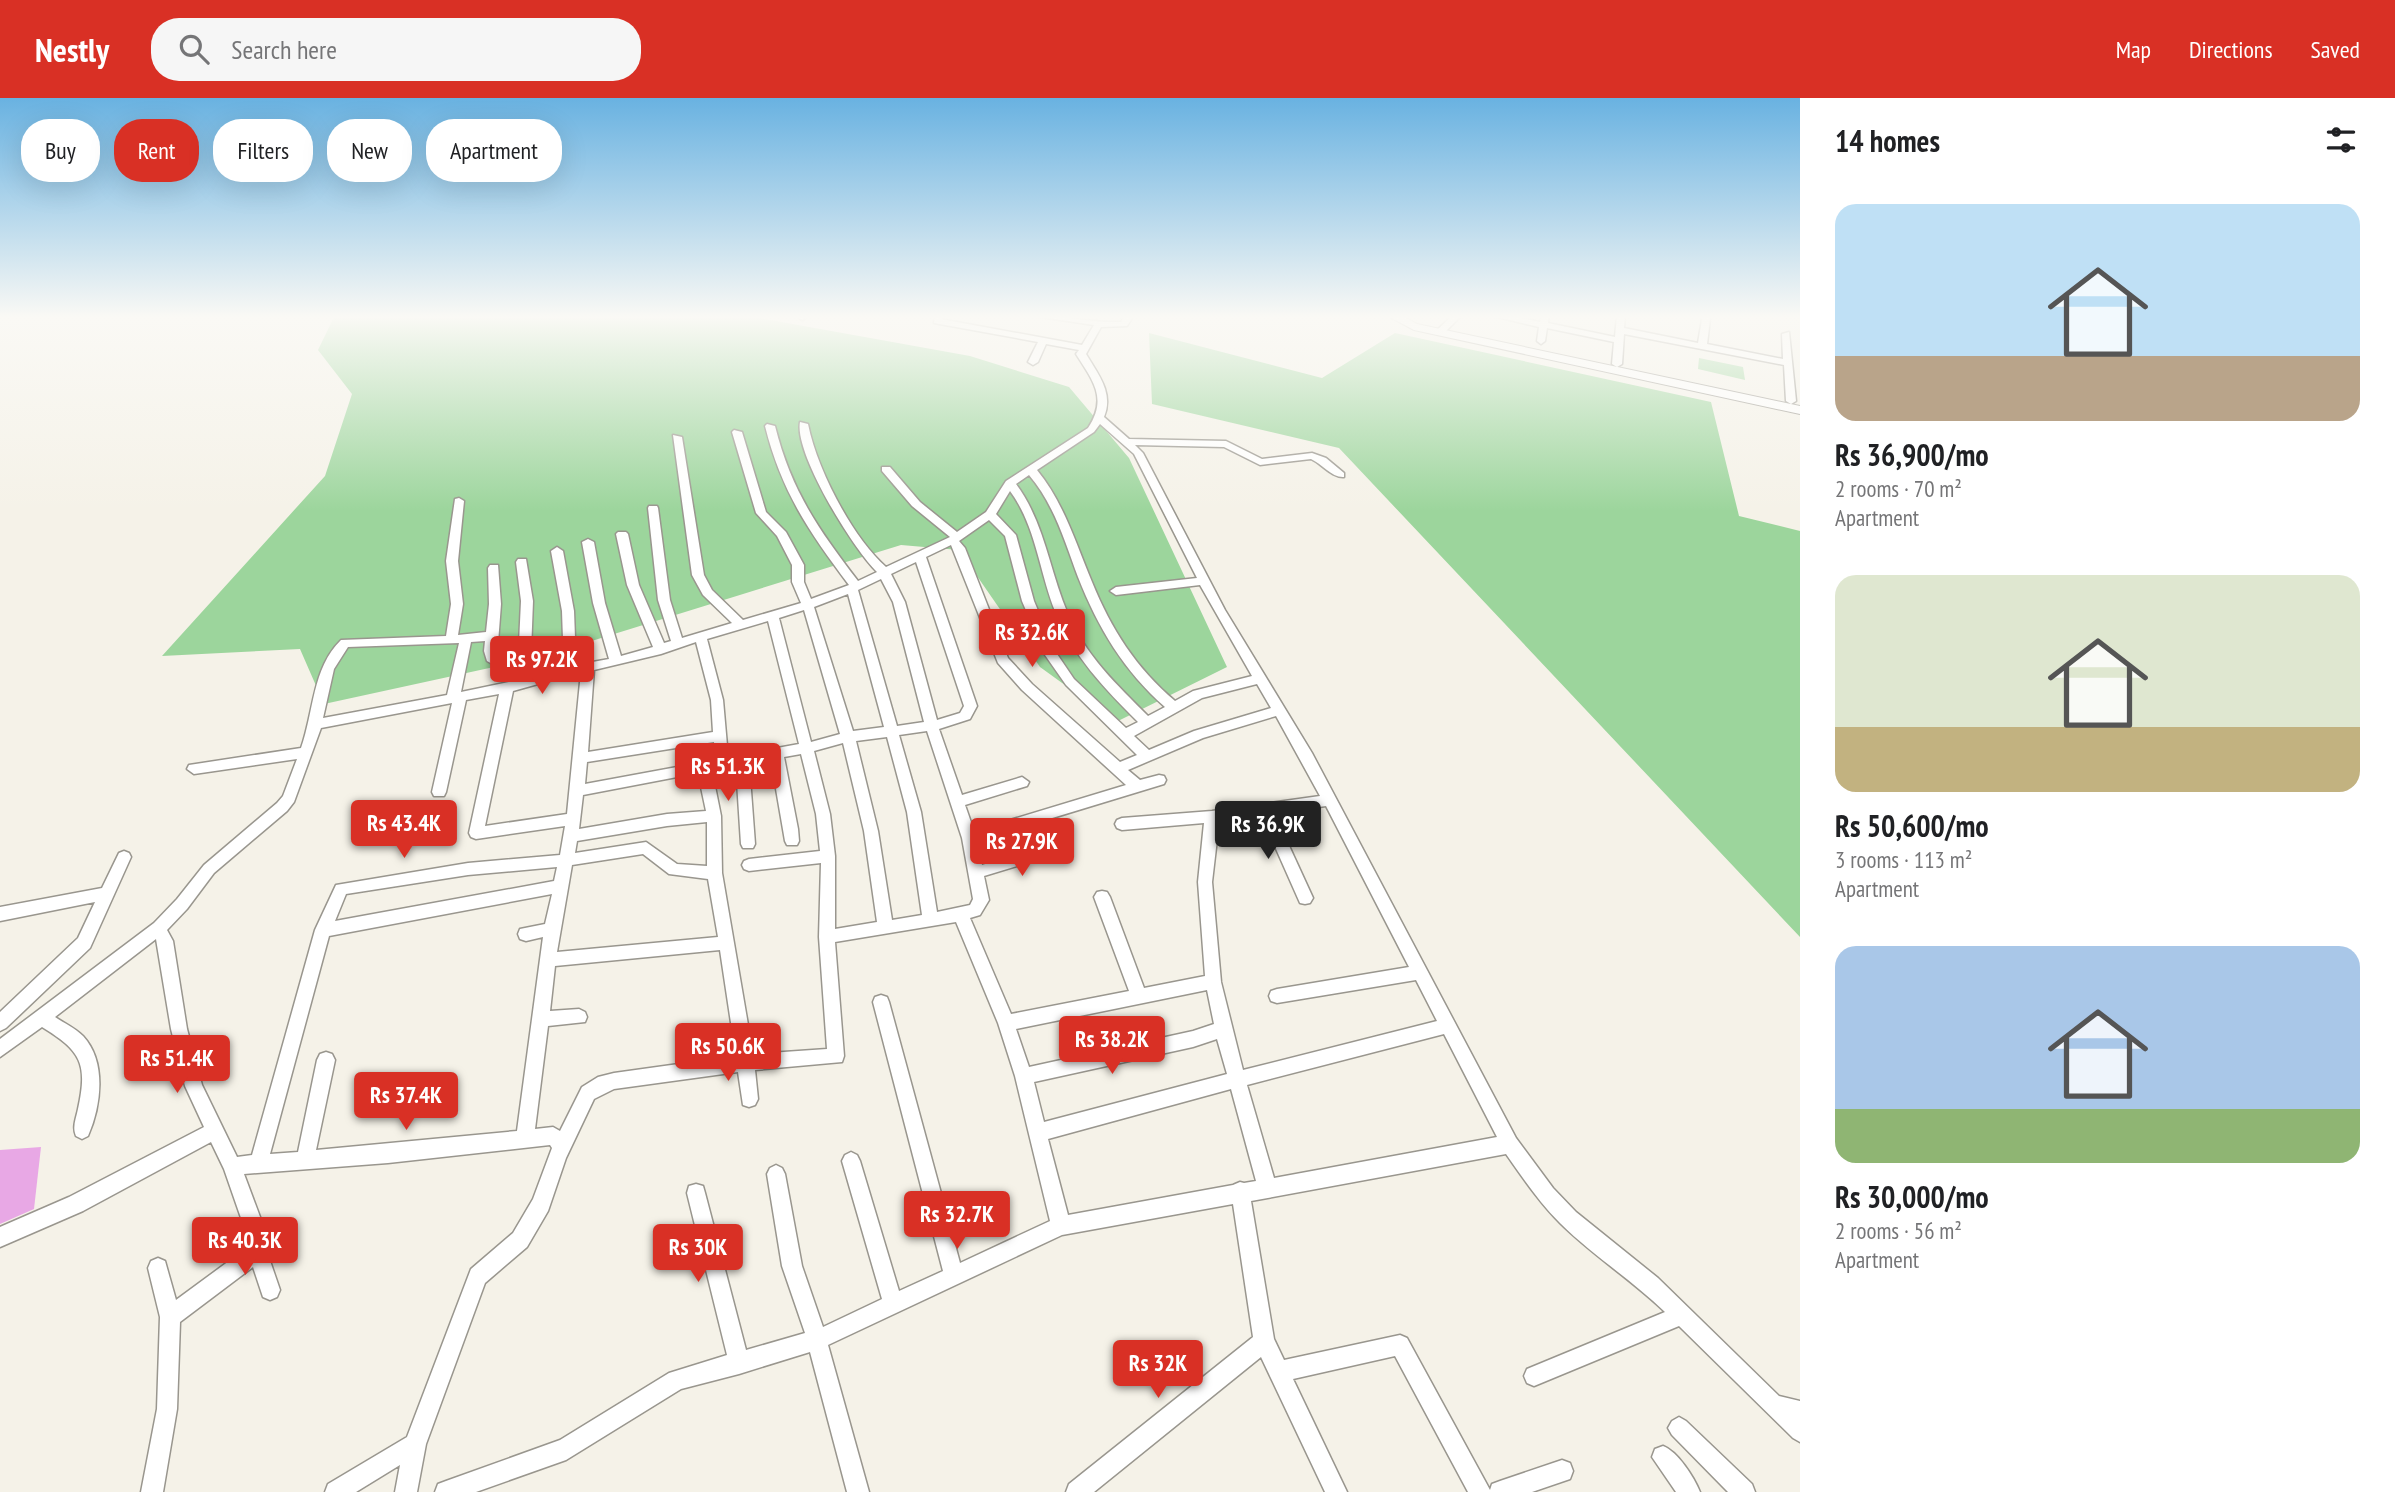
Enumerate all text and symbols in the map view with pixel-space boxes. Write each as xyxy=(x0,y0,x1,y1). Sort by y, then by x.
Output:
search box xyxy=(151,18,641,81)
text: Nestly xyxy=(35,28,109,71)
icon: search xyxy=(175,30,213,68)
text: Search here xyxy=(231,33,337,66)
text: Map xyxy=(2116,34,2151,65)
text: Directions xyxy=(2189,34,2273,65)
text: Saved xyxy=(2311,34,2360,65)
chip: Buy xyxy=(21,119,100,182)
chip: Rent xyxy=(114,119,199,182)
chip: Filters xyxy=(213,119,313,182)
chip: New xyxy=(327,119,412,182)
chip: Apartment xyxy=(426,119,562,182)
text: 14 homes xyxy=(1835,121,1940,160)
icon: filters xyxy=(2322,121,2360,159)
icon: home xyxy=(2035,249,2161,375)
text: Rs 36,900/mo xyxy=(1835,435,1989,474)
text: 2 rooms · 70 m² xyxy=(1835,474,1962,503)
text: Apartment xyxy=(1835,503,1919,532)
pin: Rs 32.6K xyxy=(960,610,1104,669)
text: Rs 32.6K xyxy=(995,617,1069,646)
icon: home xyxy=(2035,620,2161,746)
pin: Rs 97.2K xyxy=(470,636,614,696)
text: Rs 97.2K xyxy=(506,644,578,673)
pin: Rs 51.3K xyxy=(656,744,800,803)
text: Rs 51.3K xyxy=(691,751,765,780)
pin: Rs 43.4K xyxy=(332,800,476,860)
pin: Rs 36.9K xyxy=(1196,802,1340,861)
text: Rs 50,600/mo xyxy=(1835,806,1989,845)
text: Rs 43.4K xyxy=(367,808,441,837)
text: Rs 36.9K xyxy=(1231,809,1305,838)
pin: Rs 27.9K xyxy=(950,818,1094,878)
text: Rs 27.9K xyxy=(986,826,1058,855)
text: 3 rooms · 113 m² xyxy=(1835,845,1972,874)
text: Apartment xyxy=(1835,874,1919,903)
icon: home xyxy=(2035,991,2161,1117)
pin: Rs 38.2K xyxy=(1040,1016,1184,1076)
pin: Rs 50.6K xyxy=(656,1024,800,1083)
text: Rs 38.2K xyxy=(1075,1024,1149,1053)
text: Rs 50.6K xyxy=(691,1031,765,1060)
pin: Rs 51.4K xyxy=(105,1035,249,1095)
text: Rs 51.4K xyxy=(140,1043,214,1072)
pin: Rs 37.4K xyxy=(334,1072,478,1132)
text: Rs 37.4K xyxy=(370,1080,442,1109)
text: Rs 30,000/mo xyxy=(1835,1177,1989,1216)
pin: Rs 32.7K xyxy=(885,1192,1029,1251)
text: Rs 32.7K xyxy=(920,1199,994,1228)
text: 2 rooms · 56 m² xyxy=(1835,1216,1962,1245)
pin: Rs 40.3K xyxy=(173,1218,317,1277)
pin: Rs 30K xyxy=(641,1224,755,1284)
text: Rs 40.3K xyxy=(208,1225,282,1254)
text: Rs 30K xyxy=(669,1232,727,1261)
text: Apartment xyxy=(1835,1245,1919,1274)
pin: Rs 32K xyxy=(1101,1340,1215,1400)
text: Rs 32K xyxy=(1129,1348,1187,1377)

